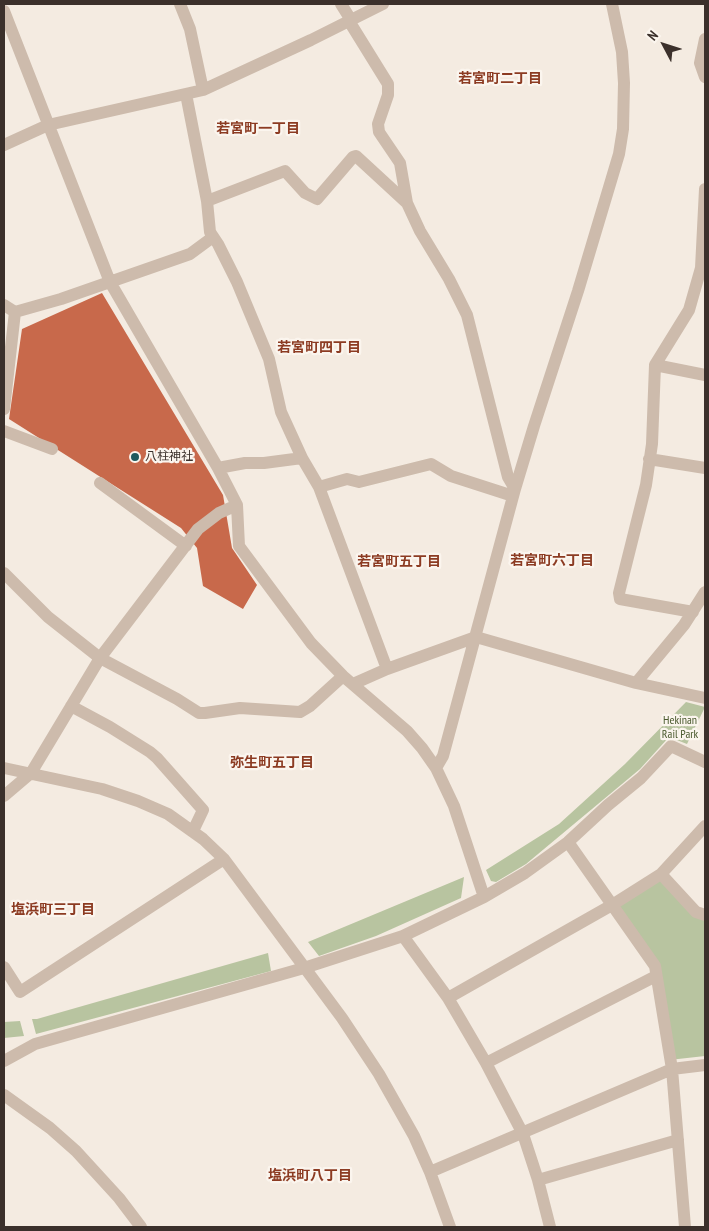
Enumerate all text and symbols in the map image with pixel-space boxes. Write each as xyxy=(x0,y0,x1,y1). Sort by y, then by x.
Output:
north arrow xyxy=(639,20,689,70)
text: N xyxy=(643,27,662,44)
district label: 若宮町二丁目 xyxy=(458,71,542,87)
district label: 若宮町一丁目 xyxy=(216,121,300,137)
district label: 若宮町四丁目 xyxy=(277,340,361,356)
place label: 八柱神社 xyxy=(145,450,193,464)
marker: 八柱神社 xyxy=(129,451,141,463)
district label: 若宮町六丁目 xyxy=(510,553,594,569)
district label: 若宮町五丁目 xyxy=(357,554,441,570)
park label: Hekinan Rail Park xyxy=(662,714,698,742)
district label: 弥生町五丁目 xyxy=(230,755,314,771)
district label: 塩浜町三丁目 xyxy=(11,902,95,918)
district label: 塩浜町八丁目 xyxy=(268,1168,352,1184)

